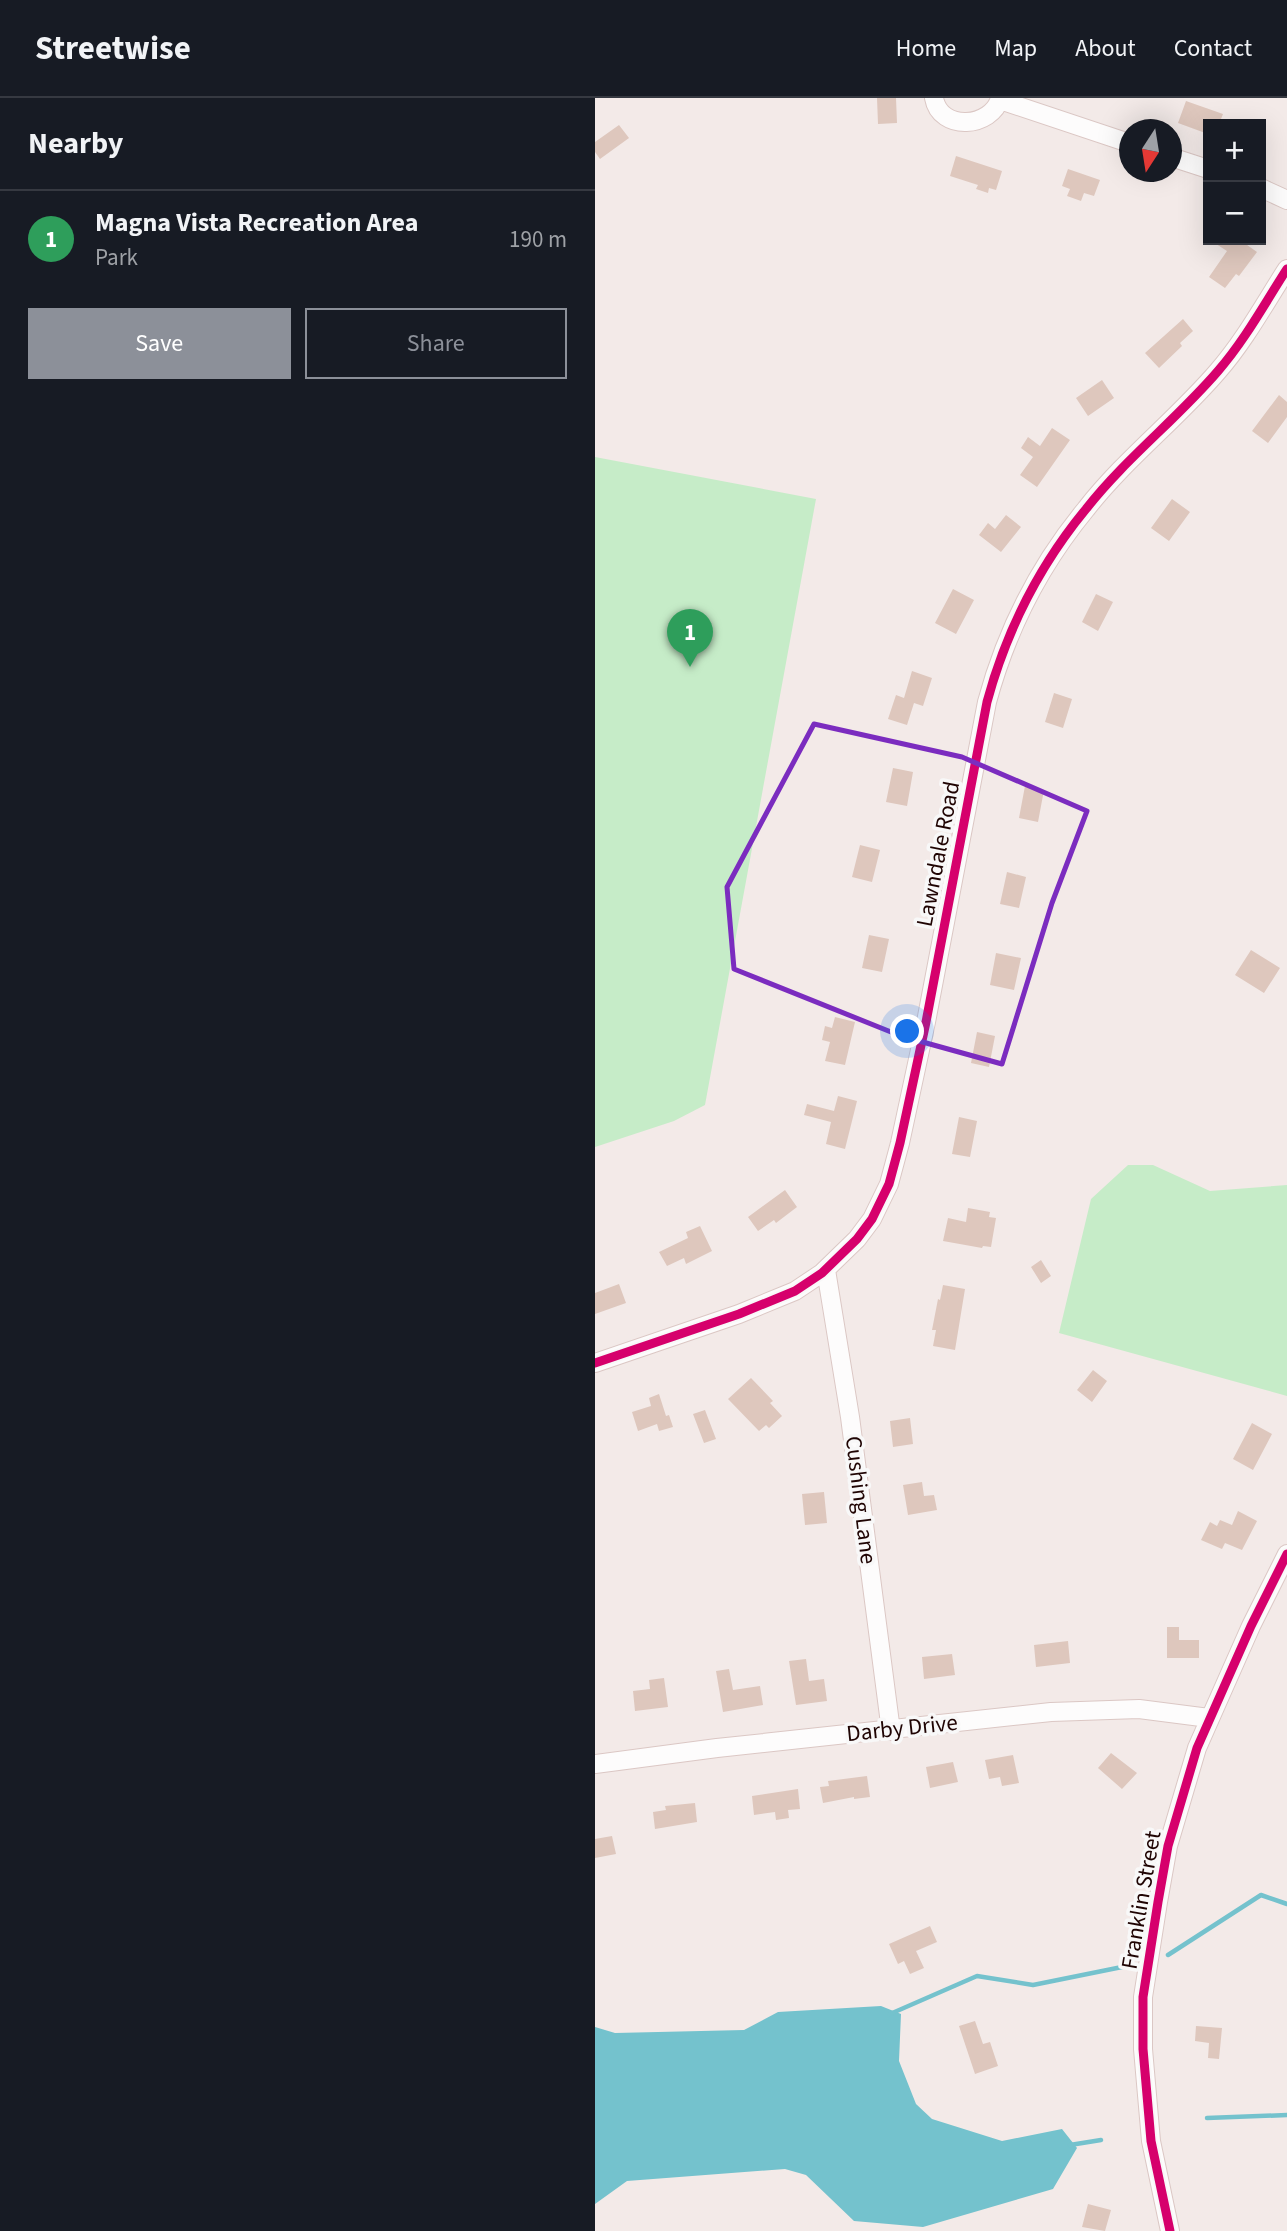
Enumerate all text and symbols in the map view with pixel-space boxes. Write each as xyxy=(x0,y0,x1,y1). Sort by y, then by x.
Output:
text: Streetwise xyxy=(35,25,191,72)
text: Home xyxy=(896,31,956,66)
text: Map xyxy=(994,31,1037,66)
text: About xyxy=(1075,31,1136,66)
text: Contact xyxy=(1174,31,1252,66)
north arrow xyxy=(1119,119,1182,182)
map controls xyxy=(1203,119,1266,245)
button: + xyxy=(1203,119,1266,182)
text: Nearby xyxy=(28,122,123,165)
button: − xyxy=(1203,182,1266,245)
text: Magna Vista Recreation Area xyxy=(95,204,418,241)
text: 1 xyxy=(45,223,57,256)
text: 190 m xyxy=(509,223,567,256)
text: Park xyxy=(95,241,138,274)
button: Save xyxy=(28,308,291,379)
button: Share xyxy=(305,308,567,379)
pin: 1 xyxy=(667,609,713,667)
street label: Lawndale Road xyxy=(908,778,968,930)
your location xyxy=(890,1014,924,1048)
street label: Cushing Lane xyxy=(837,1434,885,1566)
street label: Darby Drive xyxy=(845,1706,959,1750)
street label: Franklin Street xyxy=(1113,1828,1169,1972)

